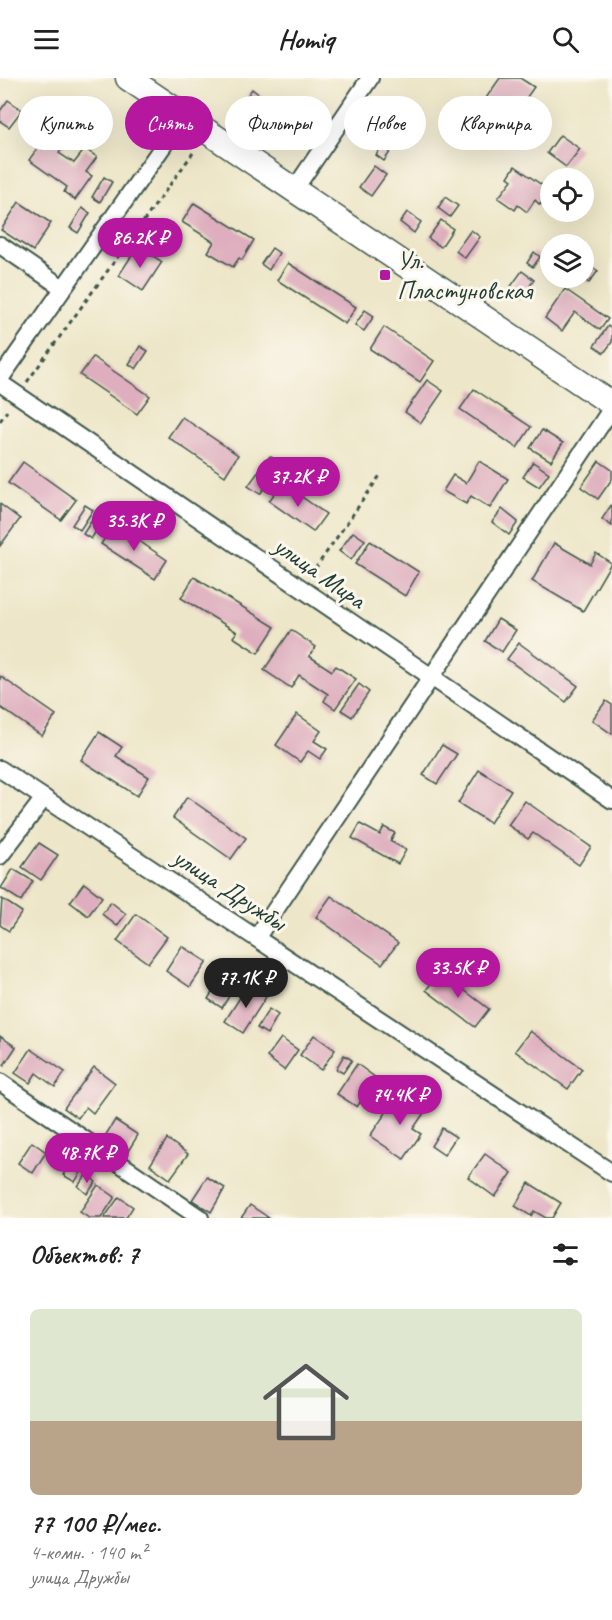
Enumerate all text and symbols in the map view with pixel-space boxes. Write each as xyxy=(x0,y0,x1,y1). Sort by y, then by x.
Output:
text: Homiq xyxy=(278,22,334,56)
icon: menu xyxy=(30,23,63,56)
icon: search xyxy=(549,23,582,56)
chip: Купить xyxy=(18,96,113,150)
chip: Снять xyxy=(125,96,213,150)
chip: Фильтры xyxy=(225,96,332,150)
chip: Новое xyxy=(344,96,426,150)
chip: Квартира xyxy=(438,96,552,150)
map controls xyxy=(540,168,594,288)
button: locate xyxy=(540,168,594,222)
pin: 86.2K ₽ xyxy=(85,218,195,269)
text: 86.2K ₽ xyxy=(112,225,168,250)
button: layers xyxy=(540,234,594,288)
place label: Ул. Пластуновская xyxy=(397,244,534,307)
marker: Ул. Пластуновская xyxy=(378,268,392,282)
pin: 37.2K ₽ xyxy=(243,457,353,508)
text: 37.2K ₽ xyxy=(270,464,326,489)
pin: 35.3K ₽ xyxy=(79,501,189,552)
text: 35.3K ₽ xyxy=(106,508,162,533)
street label: улица Мира xyxy=(266,528,373,617)
street label: улица Дружбы xyxy=(165,840,294,939)
pin: 33.5K ₽ xyxy=(403,948,513,999)
text: 33.5K ₽ xyxy=(430,955,486,980)
pin: 77.1K ₽ xyxy=(191,958,301,1009)
text: 77.1K ₽ xyxy=(218,965,274,990)
pin: 74.4K ₽ xyxy=(345,1075,455,1126)
text: 74.4K ₽ xyxy=(372,1082,428,1107)
pin: 48.7K ₽ xyxy=(32,1133,142,1184)
text: 48.7K ₽ xyxy=(59,1140,115,1165)
text: Объектов: 7 xyxy=(30,1238,139,1271)
icon: filters xyxy=(549,1238,582,1271)
icon: home xyxy=(252,1348,360,1456)
text: 77 100 ₽/мес. xyxy=(30,1507,161,1540)
text: 4-комн. · 140 m² xyxy=(30,1540,147,1565)
text: улица Дружбы xyxy=(30,1565,129,1590)

